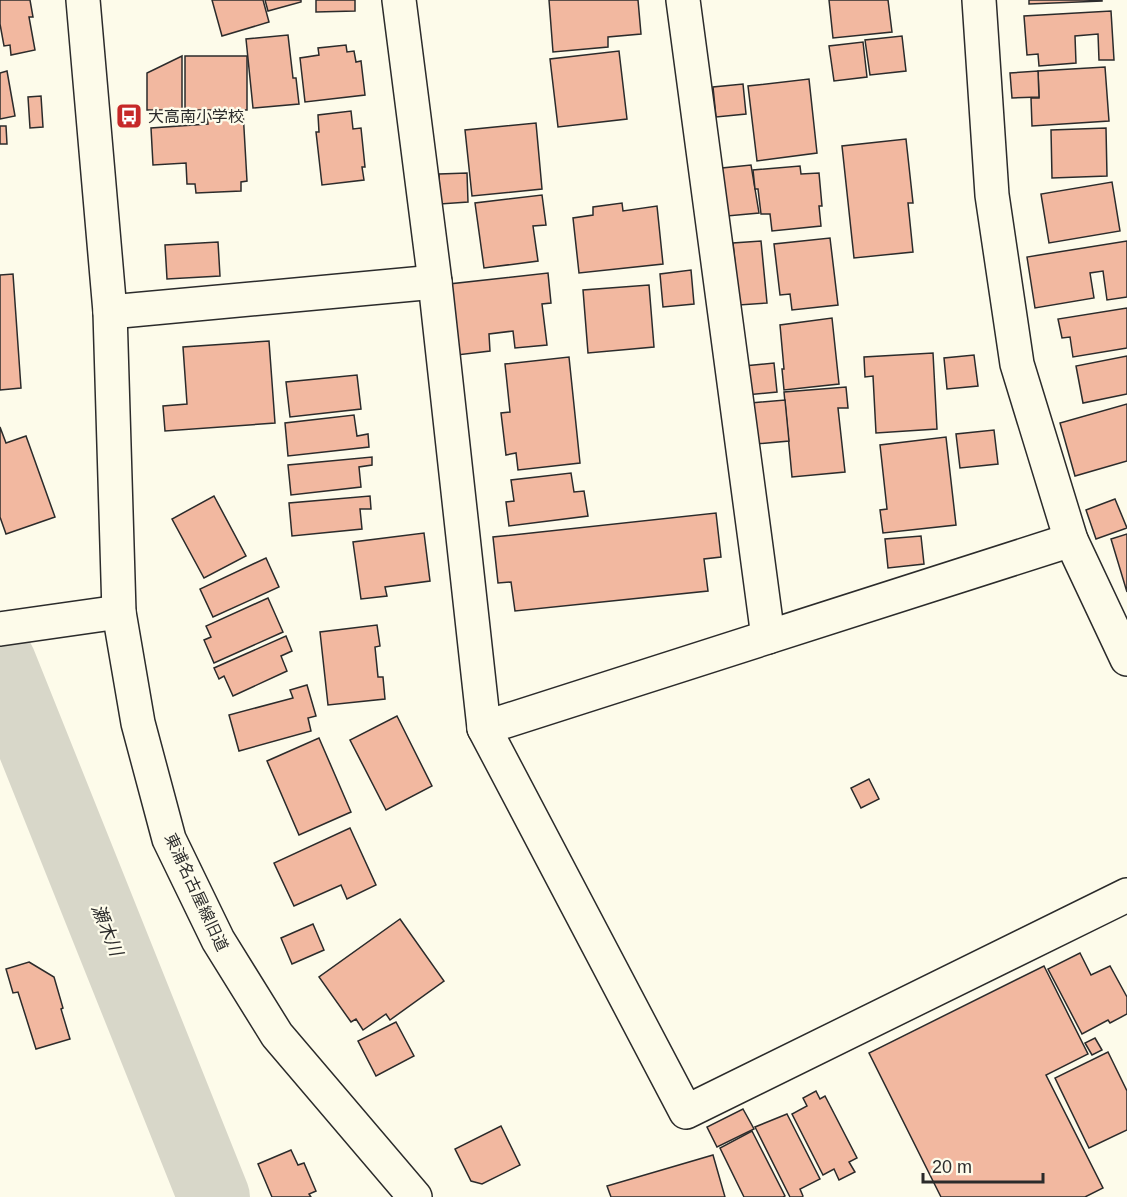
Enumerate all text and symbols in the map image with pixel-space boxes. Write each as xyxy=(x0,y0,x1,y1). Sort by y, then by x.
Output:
bus stop icon: 大高南小学校 xyxy=(114,101,144,131)
place label: 大高南小学校 xyxy=(148,108,244,125)
street label: 東浦名古屋線旧道 xyxy=(162,831,231,954)
water label: 瀬木川 xyxy=(88,901,127,961)
scale bar xyxy=(923,1146,1043,1184)
text: 20 m xyxy=(932,1157,972,1177)

